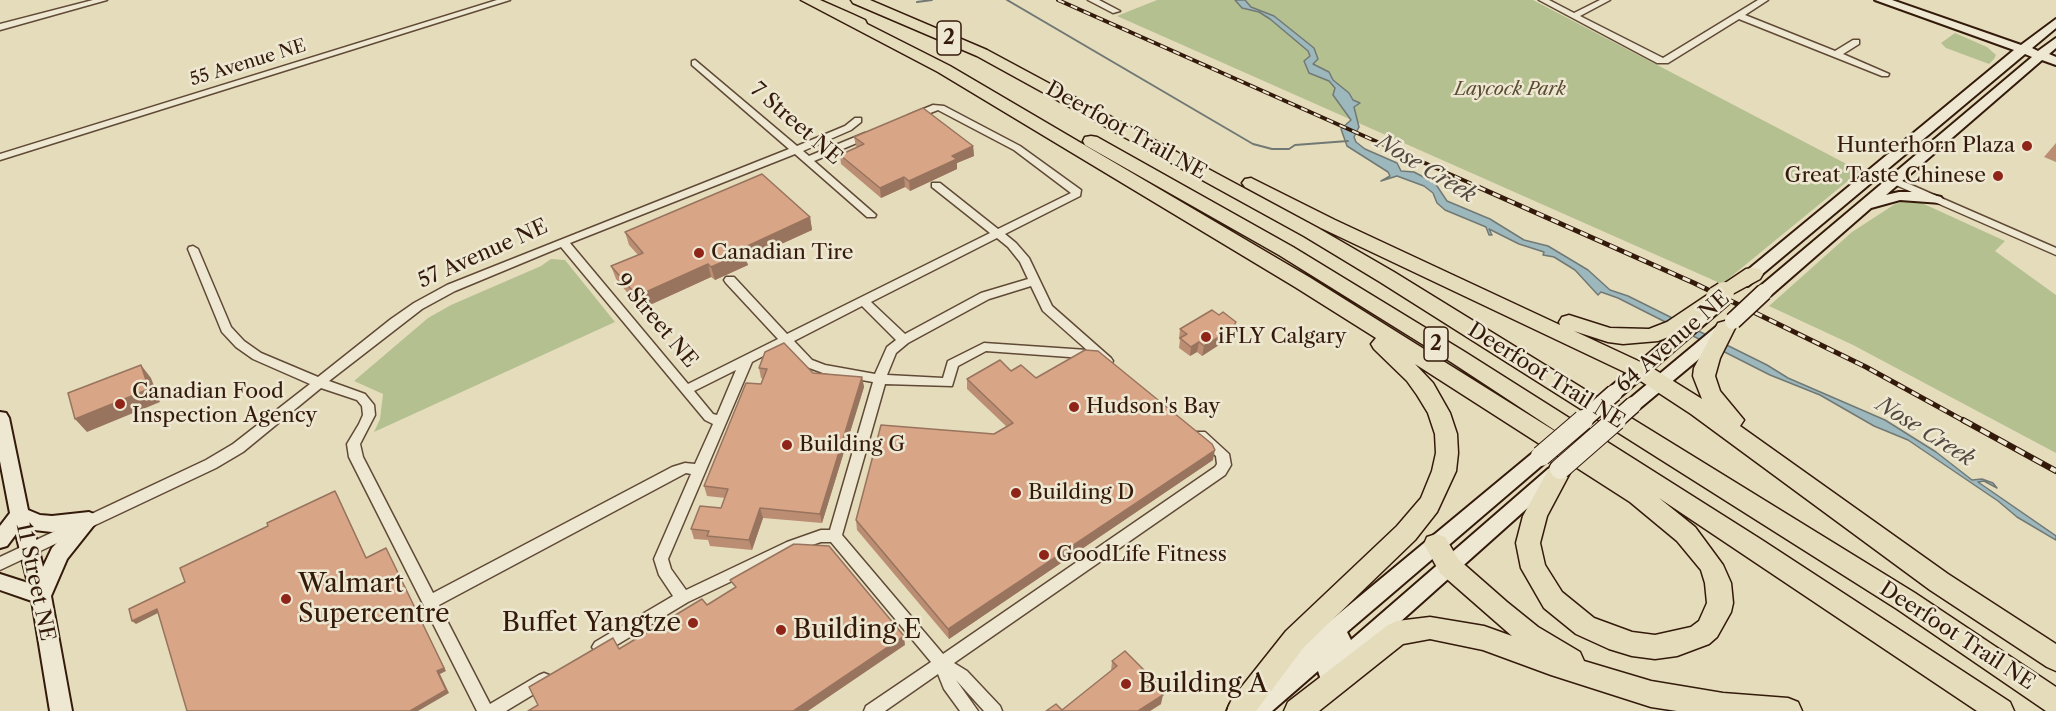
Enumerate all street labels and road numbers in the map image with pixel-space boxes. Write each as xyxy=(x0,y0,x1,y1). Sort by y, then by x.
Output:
road number: 2 xyxy=(937,21,961,55)
street label: 55 Avenue NE xyxy=(187,35,309,91)
street label: Deerfoot Trail NE xyxy=(1041,76,1211,186)
street label: 7 Street NE xyxy=(745,77,847,171)
street label: 57 Avenue NE xyxy=(414,214,552,294)
street label: 9 Street NE xyxy=(609,269,703,373)
street label: 64 Avenue NE xyxy=(1611,286,1735,398)
street label: Deerfoot Trail NE xyxy=(1463,318,1629,434)
road number: 2 xyxy=(1424,327,1448,361)
street label: 11 Street NE xyxy=(10,521,60,643)
street label: Deerfoot Trail NE xyxy=(1875,576,2039,696)

